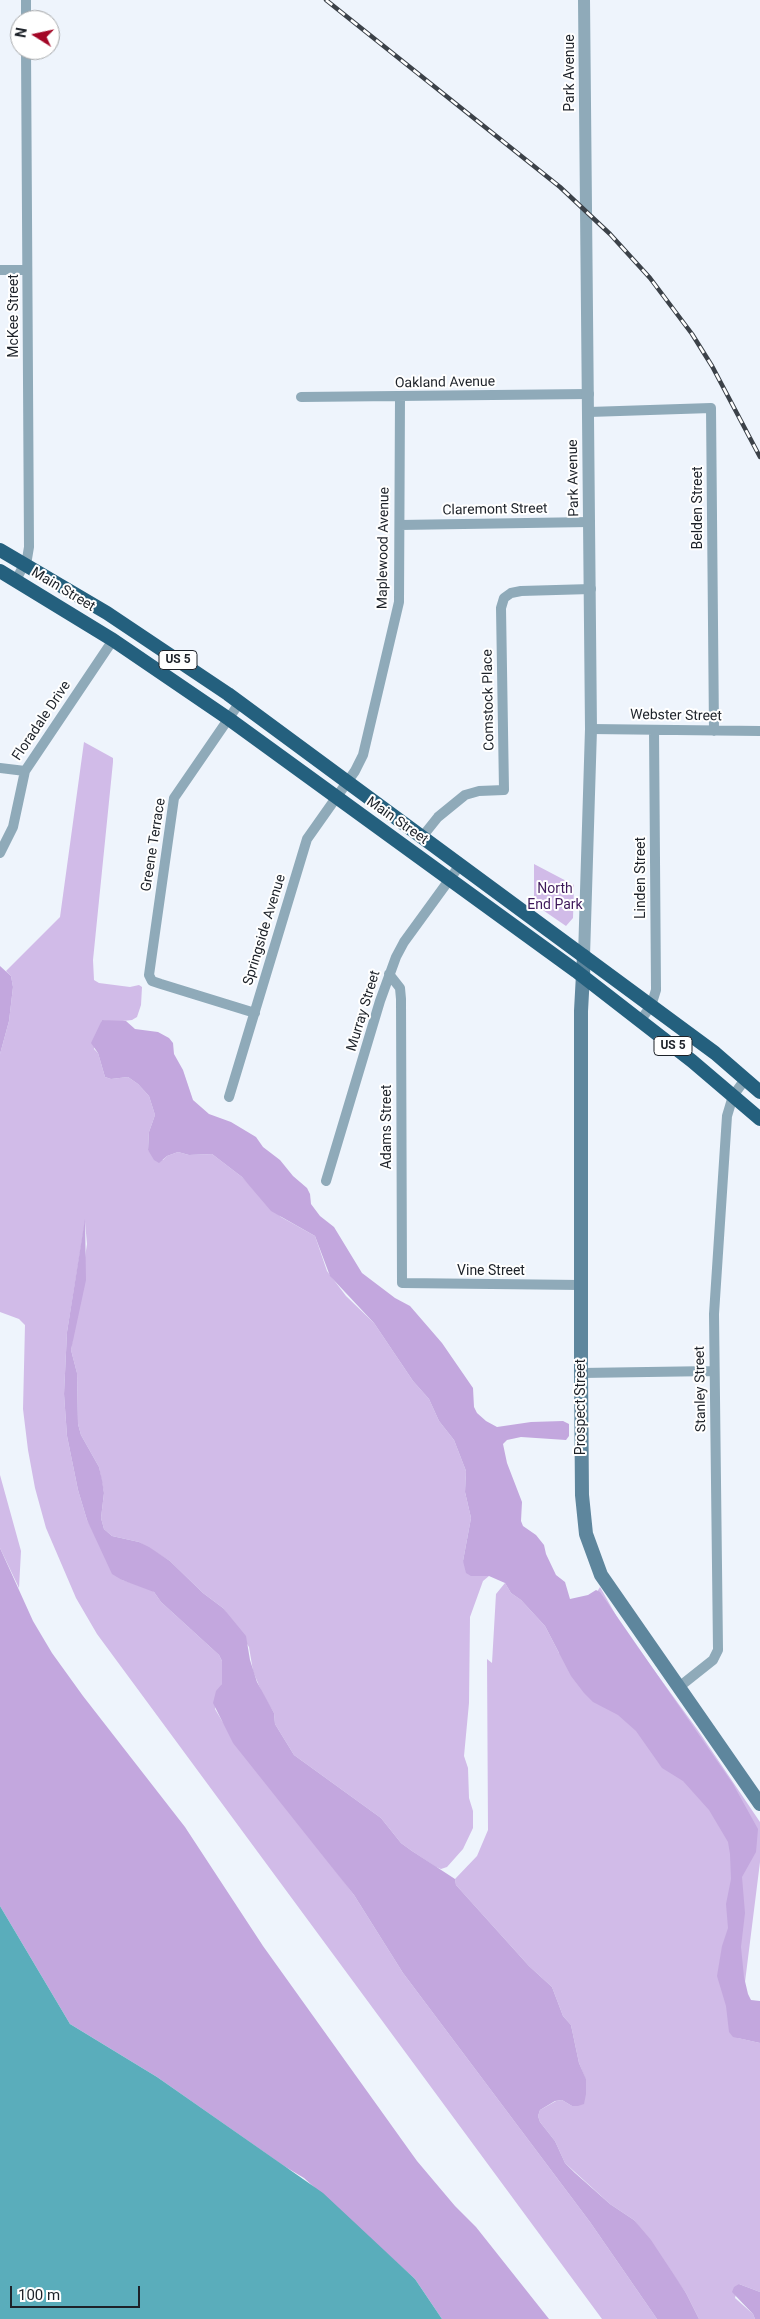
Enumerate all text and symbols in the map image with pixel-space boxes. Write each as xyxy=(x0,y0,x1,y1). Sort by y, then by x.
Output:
north arrow xyxy=(10,10,60,60)
text: N xyxy=(12,26,30,39)
street label: Park Avenue xyxy=(562,34,578,112)
street label: McKee Street xyxy=(6,274,22,358)
street label: Oakland Avenue xyxy=(395,374,495,392)
street label: Park Avenue xyxy=(565,439,583,517)
street label: Belden Street xyxy=(690,466,706,550)
street label: Maplewood Avenue xyxy=(375,487,393,609)
street label: Claremont Street xyxy=(442,501,548,519)
street label: Main Street xyxy=(28,564,98,616)
street label: Comstock Place xyxy=(480,649,498,751)
road number: US 5 xyxy=(159,650,197,670)
street label: Floradale Drive xyxy=(9,678,75,764)
street label: Webster Street xyxy=(630,707,722,725)
street label: Main Street xyxy=(363,794,431,848)
street label: Greene Terrace xyxy=(138,797,170,893)
street label: Linden Street xyxy=(633,837,649,919)
street label: Springside Avenue xyxy=(240,873,290,987)
park label: North End Park xyxy=(527,881,583,914)
street label: Murray Street xyxy=(344,969,384,1053)
road number: US 5 xyxy=(654,1036,692,1056)
street label: Adams Street xyxy=(379,1085,395,1169)
street label: Vine Street xyxy=(457,1263,525,1279)
street label: Stanley Street xyxy=(692,1346,710,1432)
street label: Prospect Street xyxy=(573,1359,589,1455)
scale bar xyxy=(12,2276,142,2308)
text: 100 m xyxy=(18,2286,60,2304)

